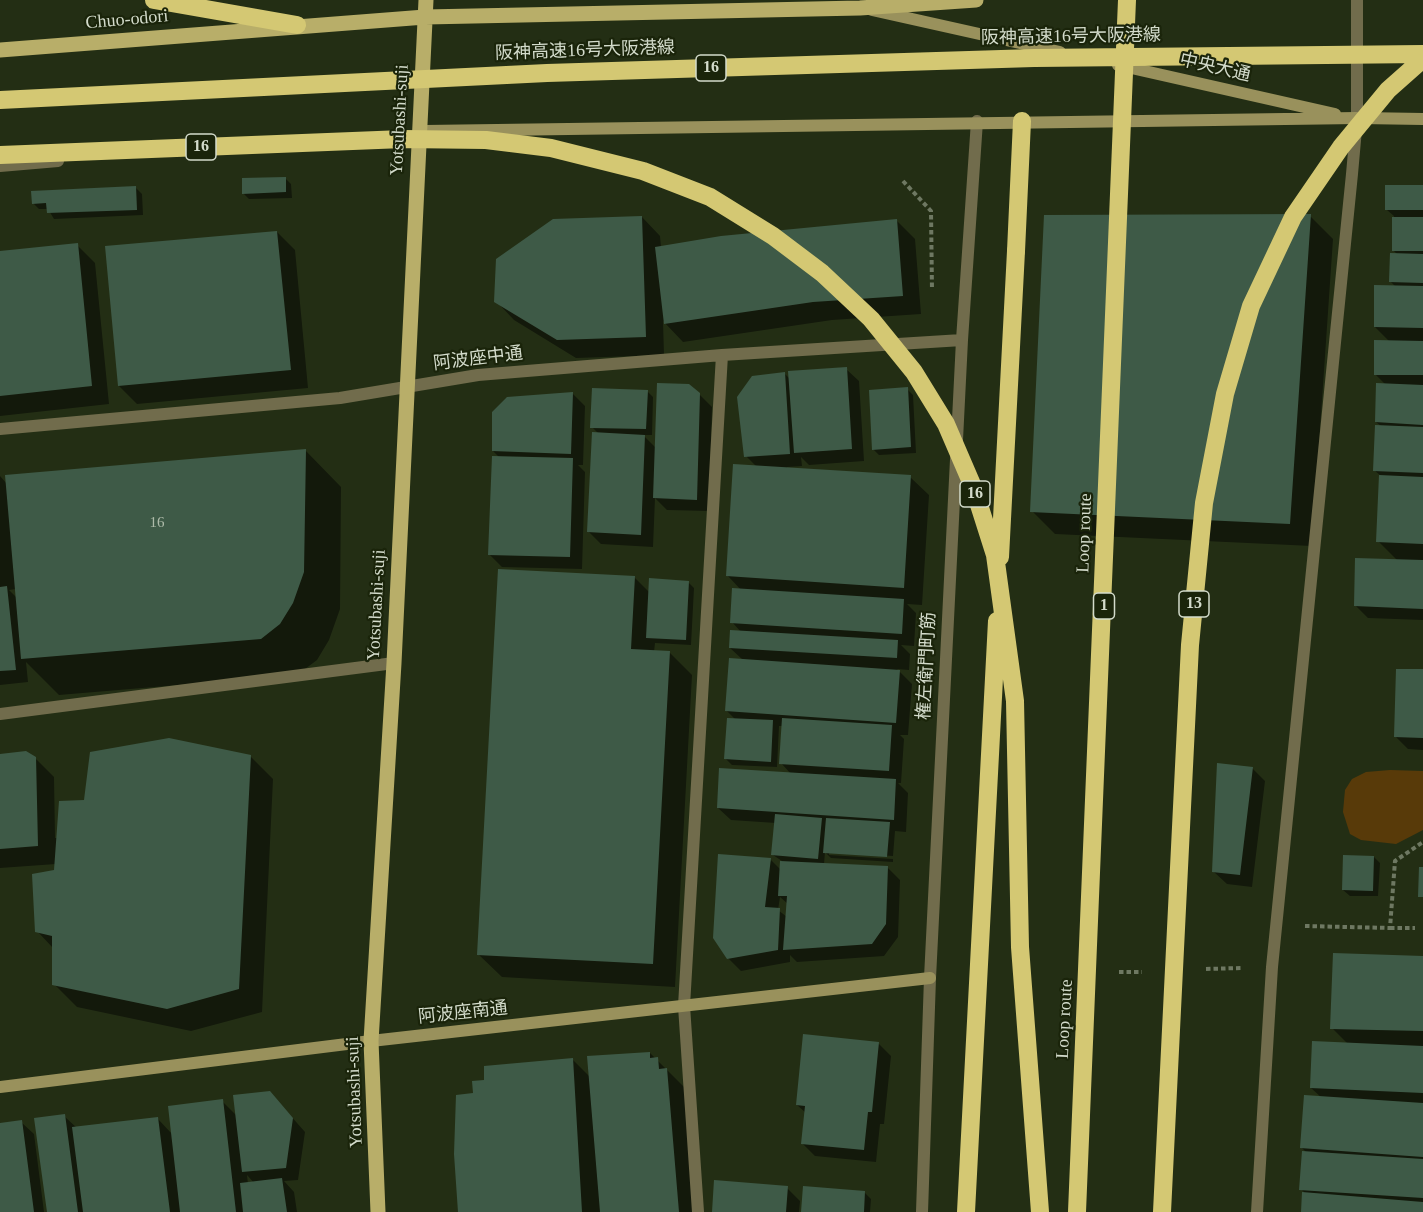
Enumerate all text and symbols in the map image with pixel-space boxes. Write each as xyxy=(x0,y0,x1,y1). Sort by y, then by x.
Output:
street label: Chuo-odori xyxy=(85,6,169,34)
street label: 阪神高速16号大阪港線 xyxy=(981,25,1161,49)
street label: 阪神高速16号大阪港線 xyxy=(495,37,675,65)
street label: 中央大通 xyxy=(1177,49,1253,87)
road number: 16 xyxy=(696,55,726,81)
street label: Yotsubashi-suji xyxy=(386,64,414,176)
road number: 16 xyxy=(186,134,216,160)
street label: 阿波座中通 xyxy=(432,343,524,375)
road number: 16 xyxy=(960,481,990,507)
street label: Loop route xyxy=(1073,493,1097,573)
house number: 16 xyxy=(150,514,164,532)
street label: Yotsubashi-suji xyxy=(363,549,391,661)
road number: 13 xyxy=(1179,591,1209,617)
road number: 1 xyxy=(1094,593,1114,619)
street label: 権左衛門町筋 xyxy=(913,612,941,720)
street label: Loop route xyxy=(1052,979,1078,1059)
street label: 阿波座南通 xyxy=(417,998,509,1028)
street label: Yotsubashi-suji xyxy=(342,1036,368,1148)

